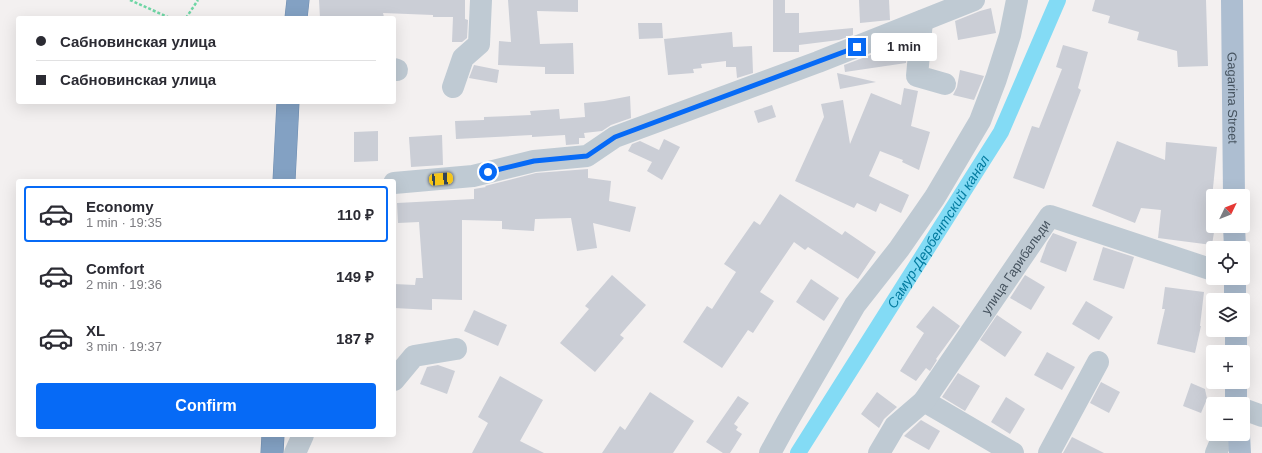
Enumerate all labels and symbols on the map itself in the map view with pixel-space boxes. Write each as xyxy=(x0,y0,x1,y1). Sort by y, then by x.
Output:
callout: 1 min xyxy=(871,33,937,61)
route end xyxy=(848,38,866,56)
street label: Gagarina Street xyxy=(1225,52,1241,144)
water label: Самур-Дербентский канал xyxy=(884,152,992,311)
route start xyxy=(479,163,497,181)
car xyxy=(429,172,453,186)
north arrow xyxy=(1206,189,1250,233)
street label: улица Гарибальди xyxy=(978,217,1053,317)

